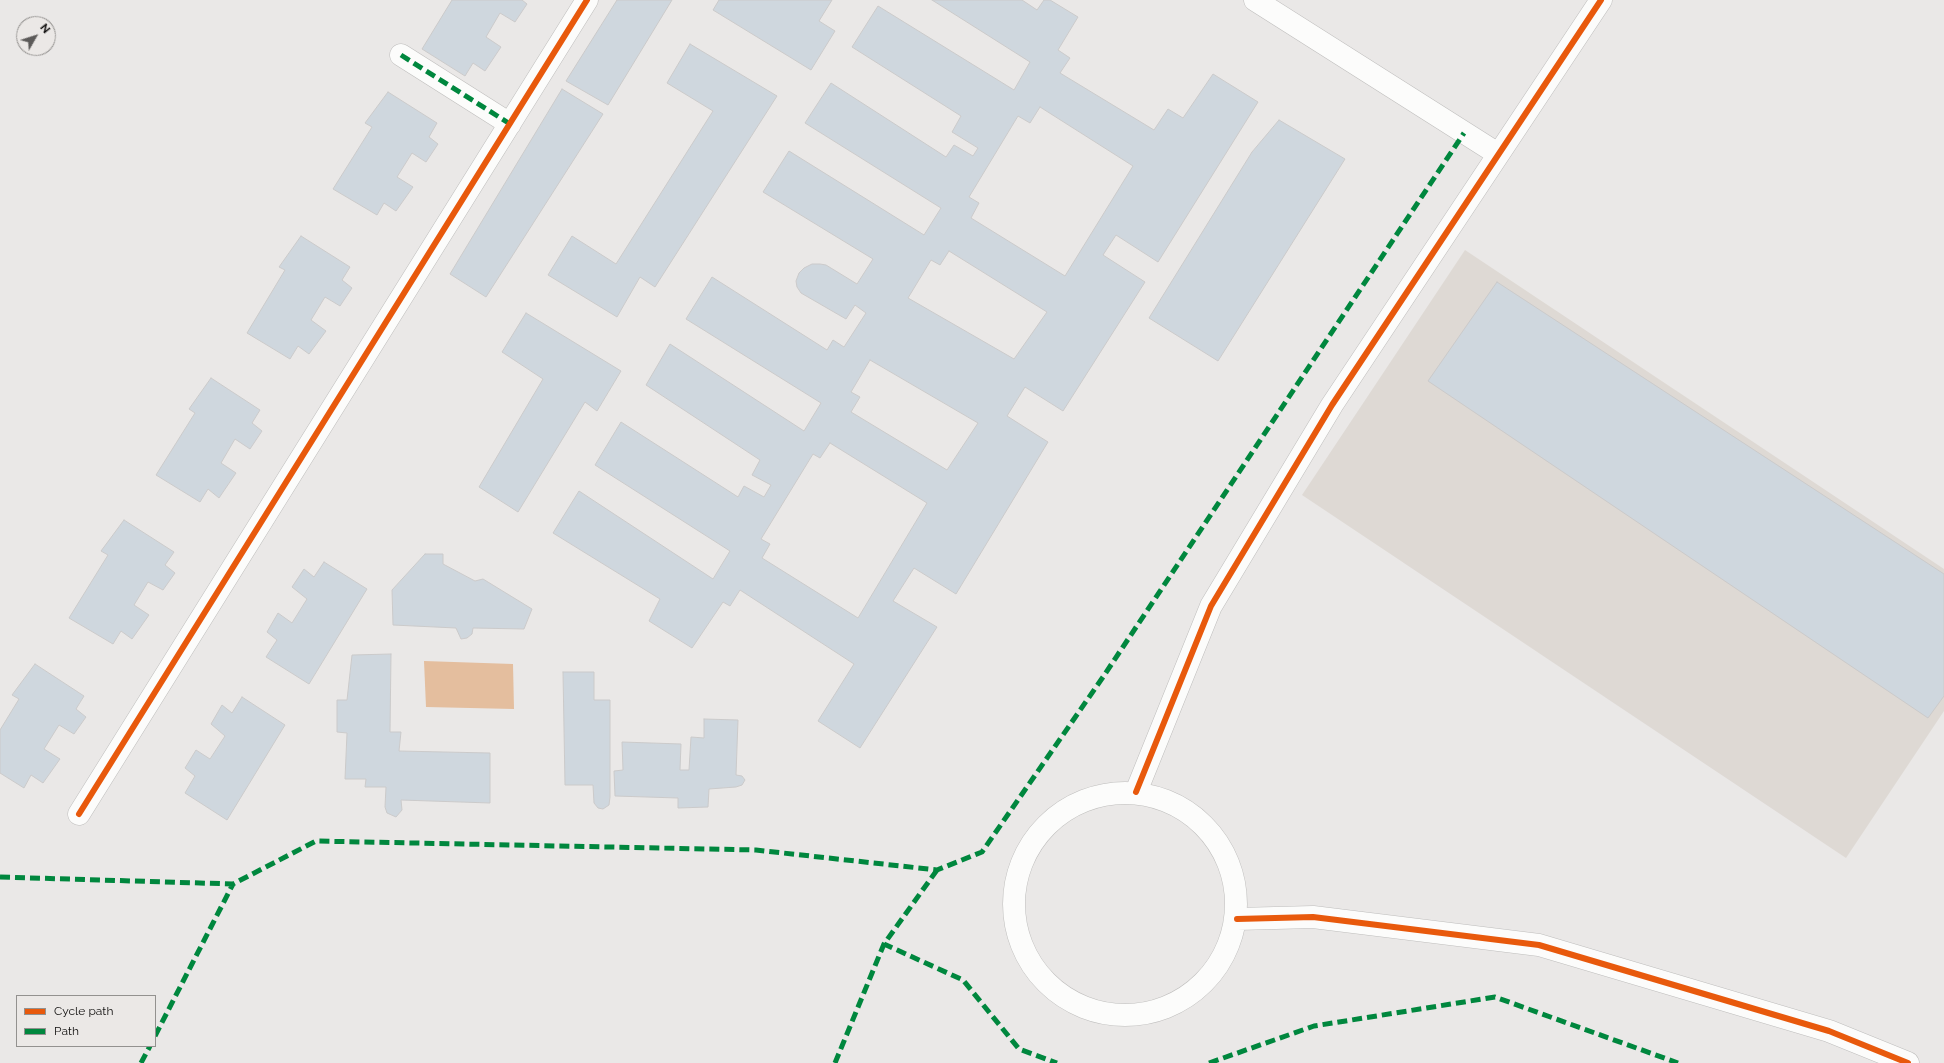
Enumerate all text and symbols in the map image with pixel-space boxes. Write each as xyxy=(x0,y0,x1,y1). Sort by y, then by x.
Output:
north arrow xyxy=(16,16,56,56)
text: N xyxy=(37,21,53,36)
legend xyxy=(16,995,156,1047)
text: Cycle path xyxy=(54,1004,113,1018)
text: Path xyxy=(54,1024,79,1038)

